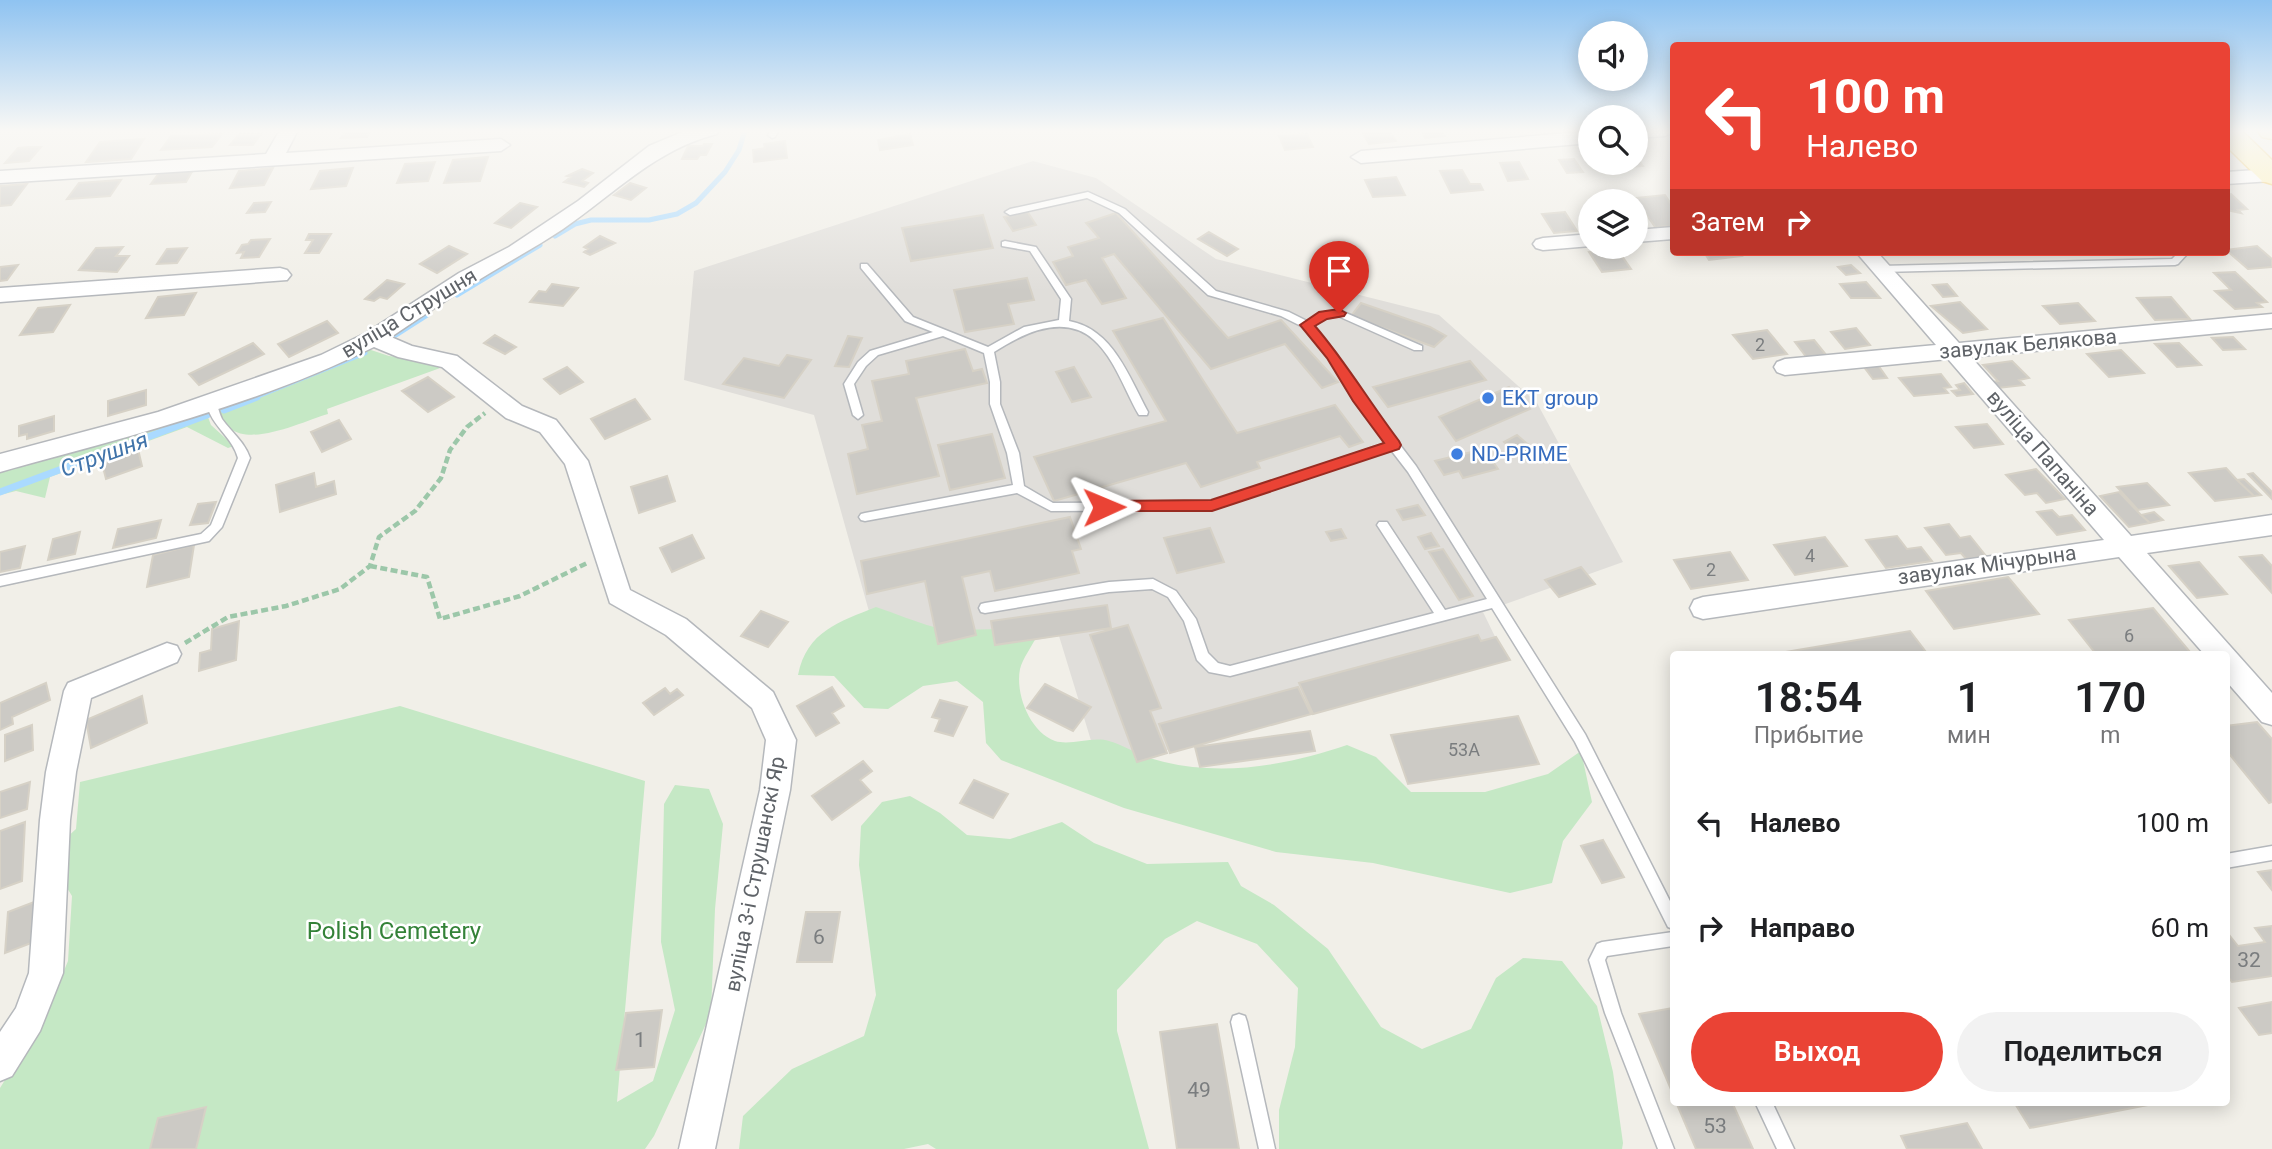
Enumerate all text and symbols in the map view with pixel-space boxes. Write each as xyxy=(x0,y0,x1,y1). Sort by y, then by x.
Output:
map controls xyxy=(1578,21,1648,259)
button: sound xyxy=(1578,21,1648,91)
text: 100 m xyxy=(1806,68,1945,125)
icon: left xyxy=(1691,70,1782,161)
button: search xyxy=(1578,105,1648,175)
text: Налево xyxy=(1806,127,1918,165)
button: layers xyxy=(1578,189,1648,259)
icon: right xyxy=(1779,203,1817,241)
text: Затем xyxy=(1691,207,1765,237)
pin xyxy=(1309,241,1369,313)
icon: arrive xyxy=(1320,252,1358,290)
street label: вуліца Струшня xyxy=(337,263,481,363)
street label: завулак Белякова xyxy=(1938,324,2118,364)
house number: 2 xyxy=(1755,334,1765,355)
street label: вуліца Папаніна xyxy=(1982,385,2104,521)
place label: EKT group xyxy=(1502,386,1599,410)
marker: EKT group xyxy=(1480,390,1496,406)
water label: Струшня xyxy=(57,426,152,483)
place label: ND-PRIME xyxy=(1471,442,1568,466)
marker: ND-PRIME xyxy=(1449,446,1465,462)
position arrow xyxy=(1067,470,1141,544)
street label: завулак Мічурына xyxy=(1896,541,2078,589)
house number: 4 xyxy=(1805,545,1815,566)
house number: 2 xyxy=(1706,559,1716,580)
house number: 6 xyxy=(2124,625,2134,646)
text: 18:54 xyxy=(1755,673,1862,722)
text: 1 xyxy=(1957,673,1981,722)
text: 170 xyxy=(2074,673,2146,722)
text: Прибытие xyxy=(1754,722,1863,749)
text: мин xyxy=(1947,722,1991,749)
text: m xyxy=(2100,722,2120,749)
house number: 53А xyxy=(1448,739,1480,760)
street label: вуліца 3-і Струшанскі Яр xyxy=(720,754,790,994)
icon: left xyxy=(1691,804,1729,842)
text: Налево xyxy=(1750,808,1840,838)
text: 100 m xyxy=(2136,808,2209,838)
icon: right xyxy=(1691,909,1729,947)
text: Направо xyxy=(1750,913,1855,943)
text: 60 m xyxy=(2151,913,2209,943)
park label: Polish Cemetery xyxy=(307,917,482,945)
house number: 6 xyxy=(813,925,825,949)
house number: 32 xyxy=(2237,948,2261,972)
button: Выход xyxy=(1691,1012,1943,1092)
button: Поделиться xyxy=(1957,1012,2209,1092)
house number: 1 xyxy=(634,1028,646,1052)
house number: 49 xyxy=(1187,1078,1211,1102)
house number: 53 xyxy=(1703,1114,1727,1138)

